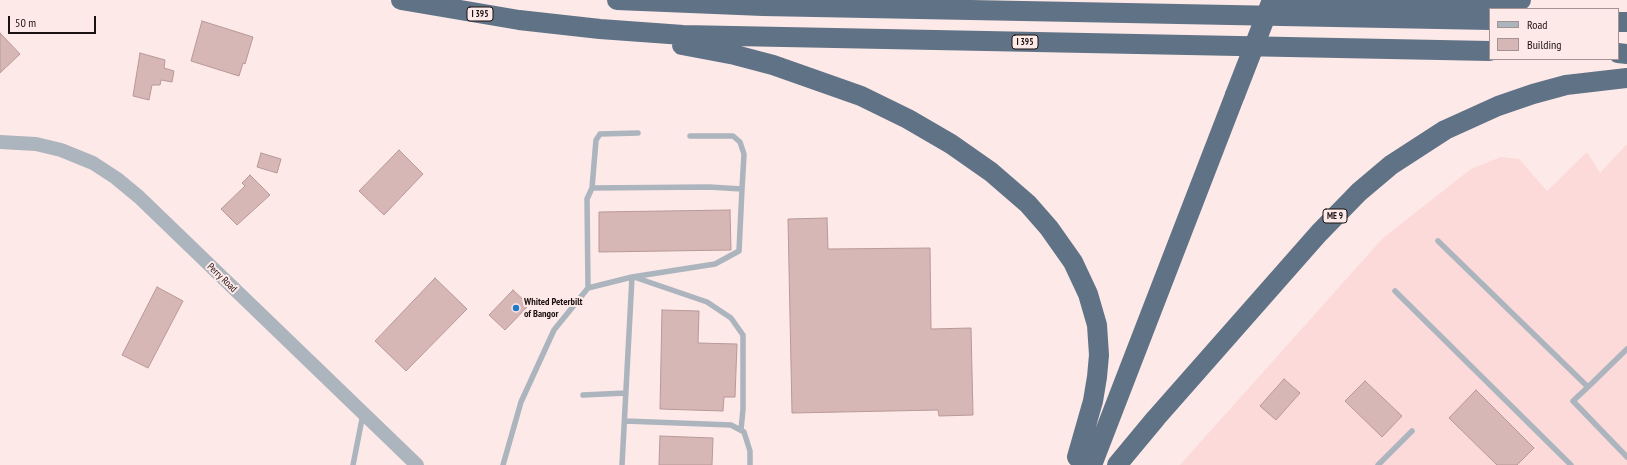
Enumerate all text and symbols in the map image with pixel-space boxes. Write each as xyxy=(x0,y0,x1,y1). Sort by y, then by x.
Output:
road number: I 395 xyxy=(467,7,493,21)
scale bar xyxy=(10,8,98,34)
legend xyxy=(1489,8,1619,60)
text: 50 m xyxy=(15,15,36,30)
text: Road xyxy=(1527,17,1547,32)
road number: I 395 xyxy=(1012,35,1038,49)
text: Building xyxy=(1527,37,1562,52)
road number: ME 9 xyxy=(1323,209,1347,223)
street label: Perry Road xyxy=(205,261,239,295)
place label: Whited Peterbilt of Bangor xyxy=(524,296,582,320)
marker: Whited Peterbilt of Bangor xyxy=(511,303,521,313)

